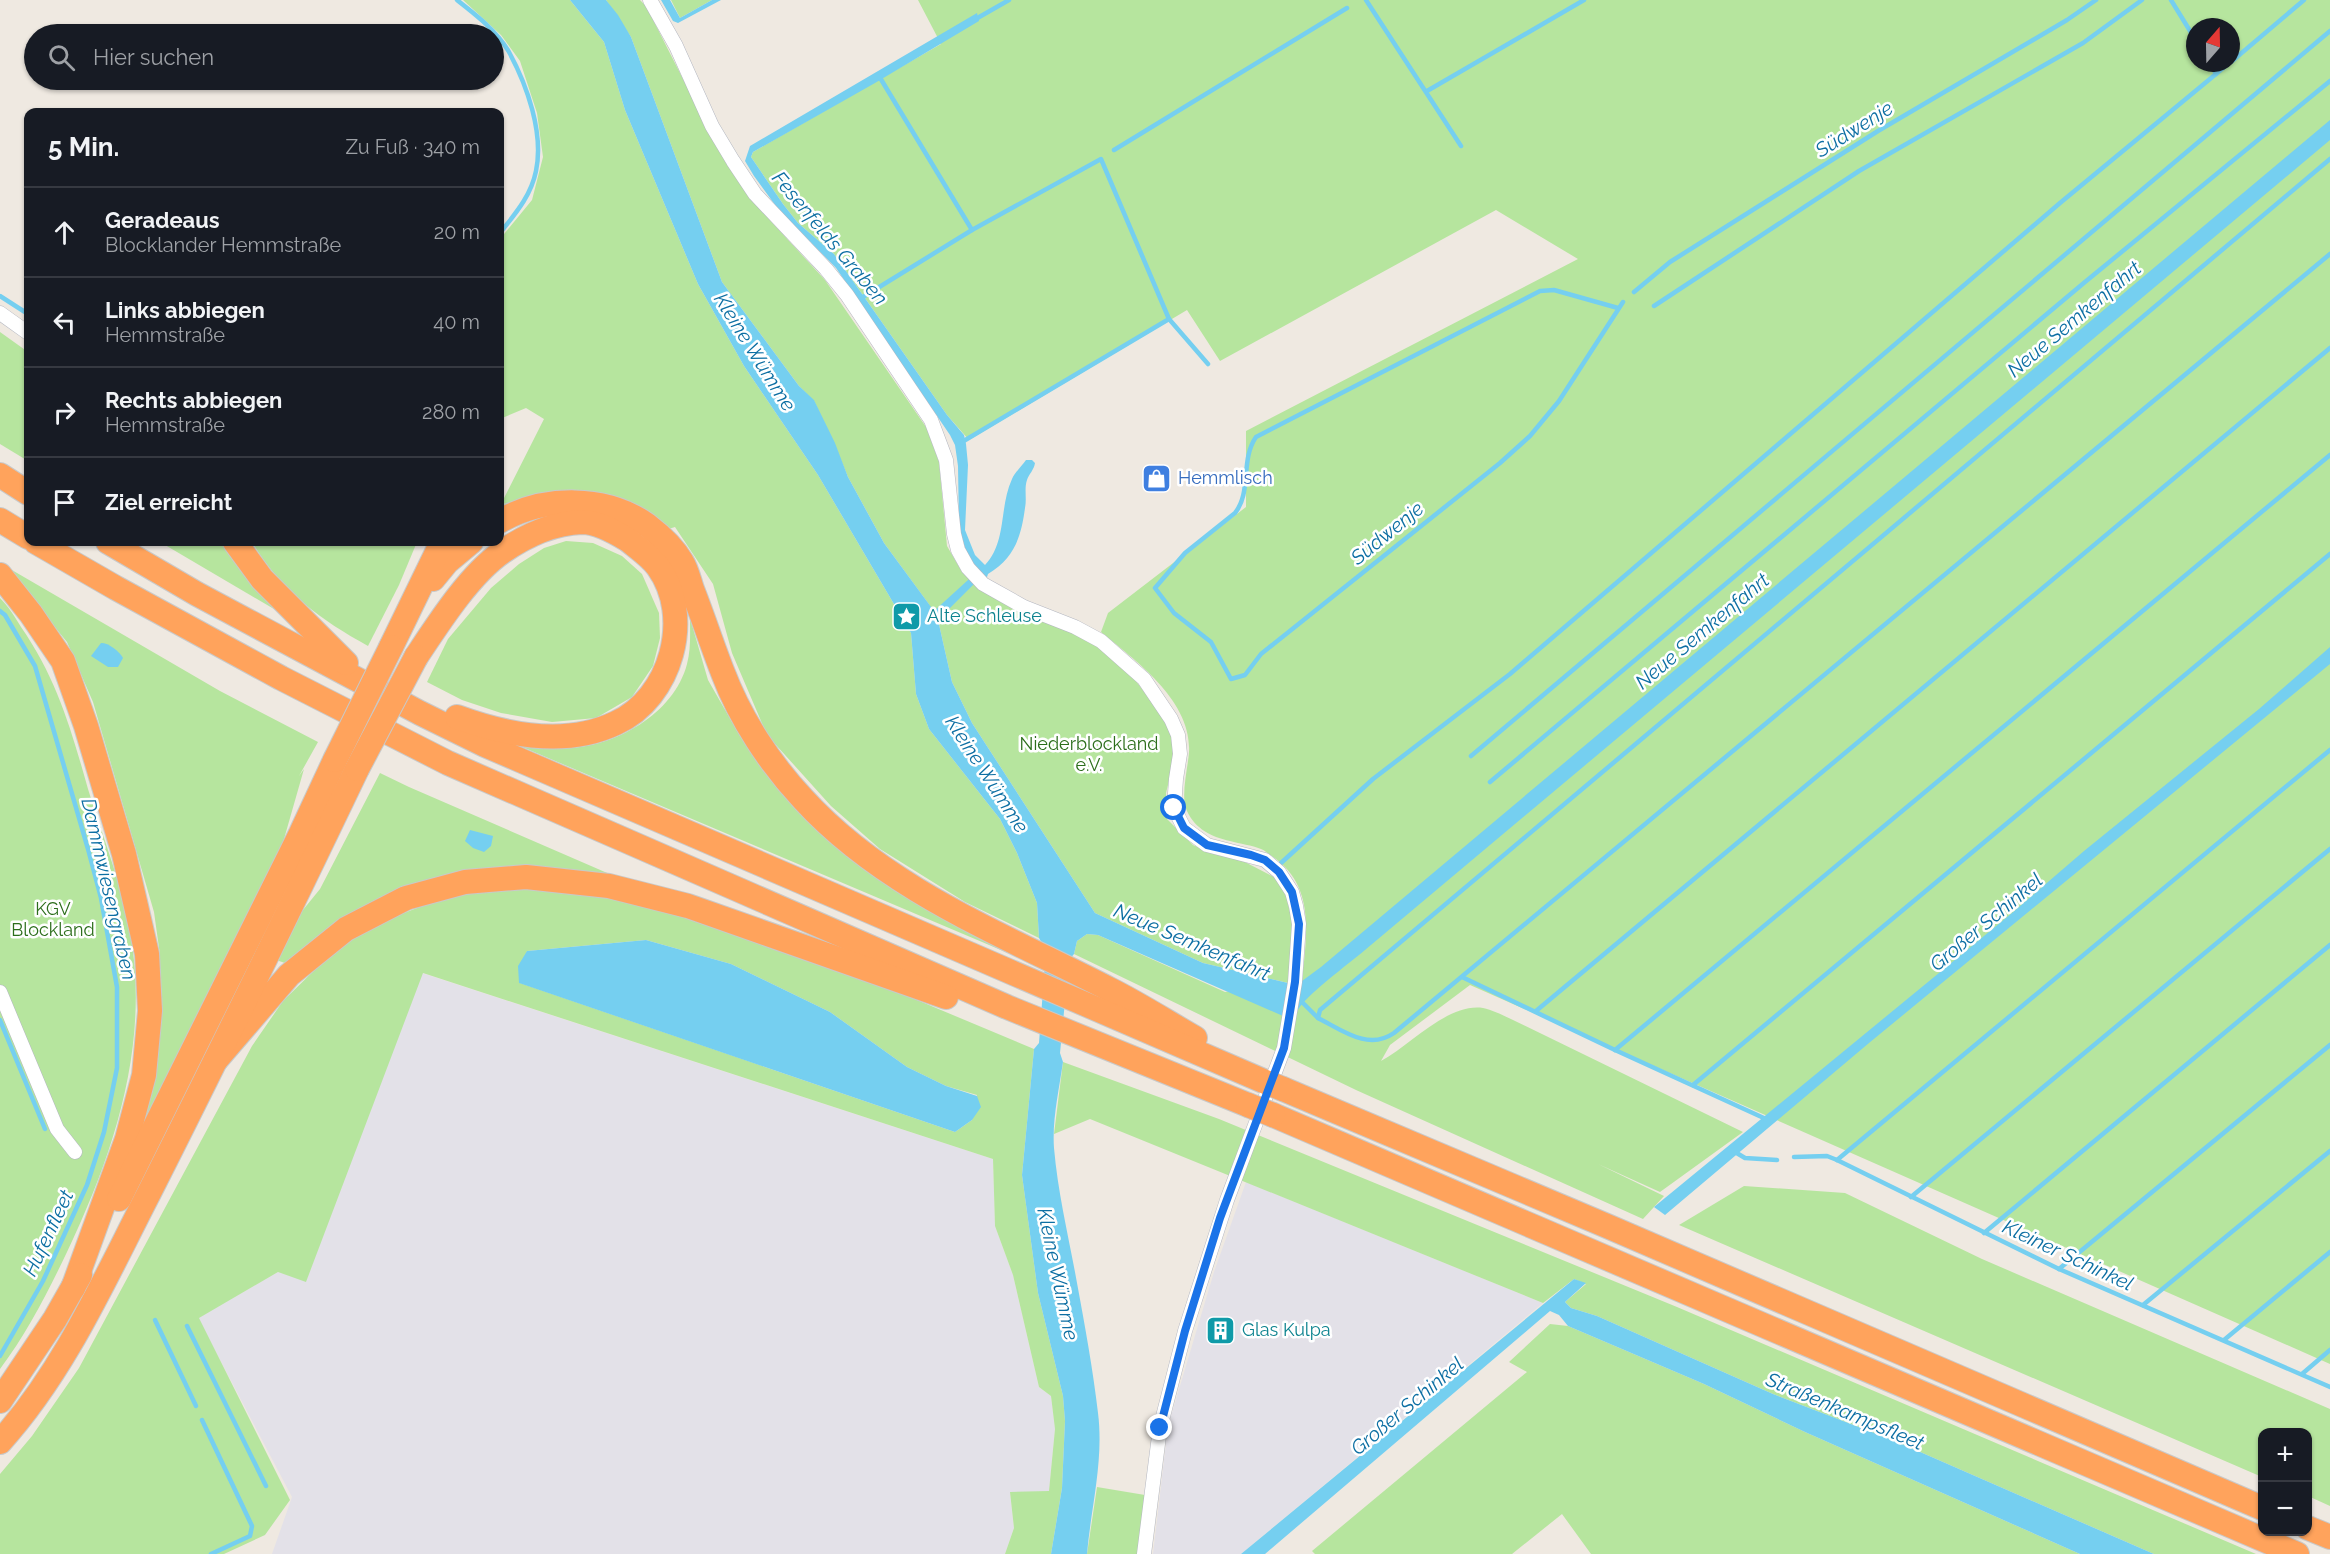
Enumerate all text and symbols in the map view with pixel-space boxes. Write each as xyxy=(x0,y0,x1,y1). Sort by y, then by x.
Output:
north arrow xyxy=(2186,18,2240,72)
search box xyxy=(24,24,504,90)
icon: search xyxy=(45,41,78,74)
text: Hier suchen xyxy=(93,44,214,70)
water label: Südwenje xyxy=(1810,96,1897,163)
text: 5 Min. xyxy=(48,132,119,162)
text: Zu Fuß · 340 m xyxy=(345,135,480,159)
water label: Fesenfelds Graben xyxy=(767,166,893,310)
text: Geradeaus xyxy=(105,207,220,233)
icon: ahead xyxy=(48,216,81,249)
text: 20 m xyxy=(434,220,480,244)
text: Blocklander Hemmstraße xyxy=(105,233,341,257)
water label: Neue Semkenfahrt xyxy=(2002,256,2146,382)
water label: Kleine Wümme xyxy=(709,288,801,416)
text: Links abbiegen xyxy=(105,297,265,323)
icon: left xyxy=(48,306,81,339)
text: 40 m xyxy=(433,310,480,334)
text: Hemmstraße xyxy=(105,323,225,347)
text: Rechts abbiegen xyxy=(105,387,282,413)
icon: right xyxy=(48,396,81,429)
text: 280 m xyxy=(422,400,480,424)
text: Hemmstraße xyxy=(105,413,225,437)
shop icon: Hemmlisch xyxy=(1141,462,1173,494)
place label: Hemmlisch xyxy=(1178,467,1273,488)
icon: arrive xyxy=(48,486,81,519)
text: Ziel erreicht xyxy=(105,489,232,515)
water label: Südwenje xyxy=(1345,496,1429,570)
water label: Neue Semkenfahrt xyxy=(1630,568,1774,694)
place icon: Alte Schleuse xyxy=(890,600,922,632)
place label: Alte Schleuse xyxy=(927,605,1042,626)
water label: Kleine Wümme xyxy=(940,711,1034,837)
park label: Niederblockland e.V. xyxy=(1020,733,1159,775)
route start xyxy=(1160,794,1186,820)
water label: Dammwiesengraben xyxy=(76,796,142,982)
water label: Großer Schinkel xyxy=(1925,868,2047,976)
park label: KGV Blockland xyxy=(11,898,95,940)
water label: Neue Semkenfahrt xyxy=(1110,898,1274,986)
water label: Hufenfleet xyxy=(18,1186,79,1280)
water label: Kleine Wümme xyxy=(1032,1206,1084,1343)
water label: Kleiner Schinkel xyxy=(1999,1214,2137,1296)
building icon: Glas Kulpa xyxy=(1205,1314,1237,1346)
place label: Glas Kulpa xyxy=(1242,1319,1331,1340)
water label: Großer Schinkel xyxy=(1346,1352,1468,1460)
water label: Straßenkampsfleet xyxy=(1762,1367,1928,1455)
route end xyxy=(1146,1414,1172,1440)
map controls xyxy=(2258,1428,2312,1536)
button: + xyxy=(2258,1428,2312,1482)
button: − xyxy=(2258,1482,2312,1536)

